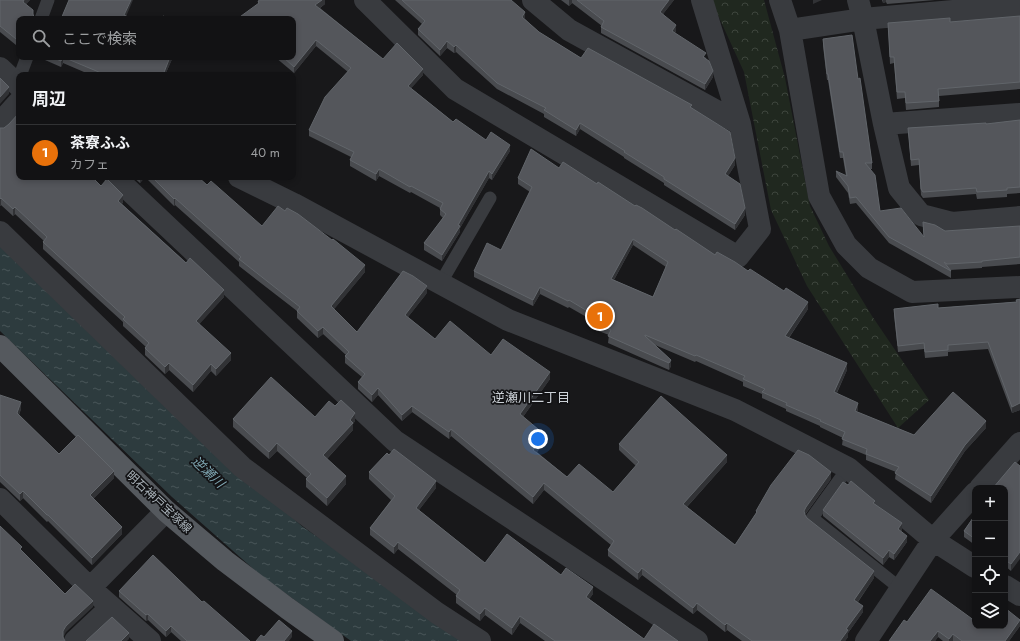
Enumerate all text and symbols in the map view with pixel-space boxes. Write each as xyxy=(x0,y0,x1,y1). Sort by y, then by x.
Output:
search box xyxy=(16,16,296,60)
icon: search xyxy=(30,27,52,49)
text: ここで検索 xyxy=(62,28,137,50)
text: 周辺 xyxy=(32,87,66,111)
text: 茶寮ふふ xyxy=(70,132,130,154)
text: 1 xyxy=(42,143,48,162)
text: 40 m xyxy=(251,143,280,162)
text: カフェ xyxy=(70,155,109,174)
pin: 1 xyxy=(587,301,613,331)
district label: 逆瀬川二丁目 xyxy=(492,388,570,407)
your location xyxy=(528,429,548,449)
water label: 逆瀬川 xyxy=(187,452,230,494)
street label: 明石神戸宝塚線 xyxy=(122,467,196,537)
map controls xyxy=(972,485,1008,629)
button: + xyxy=(972,485,1008,521)
button: − xyxy=(972,521,1008,557)
button: locate xyxy=(972,557,1008,593)
button: layers xyxy=(972,593,1008,629)

